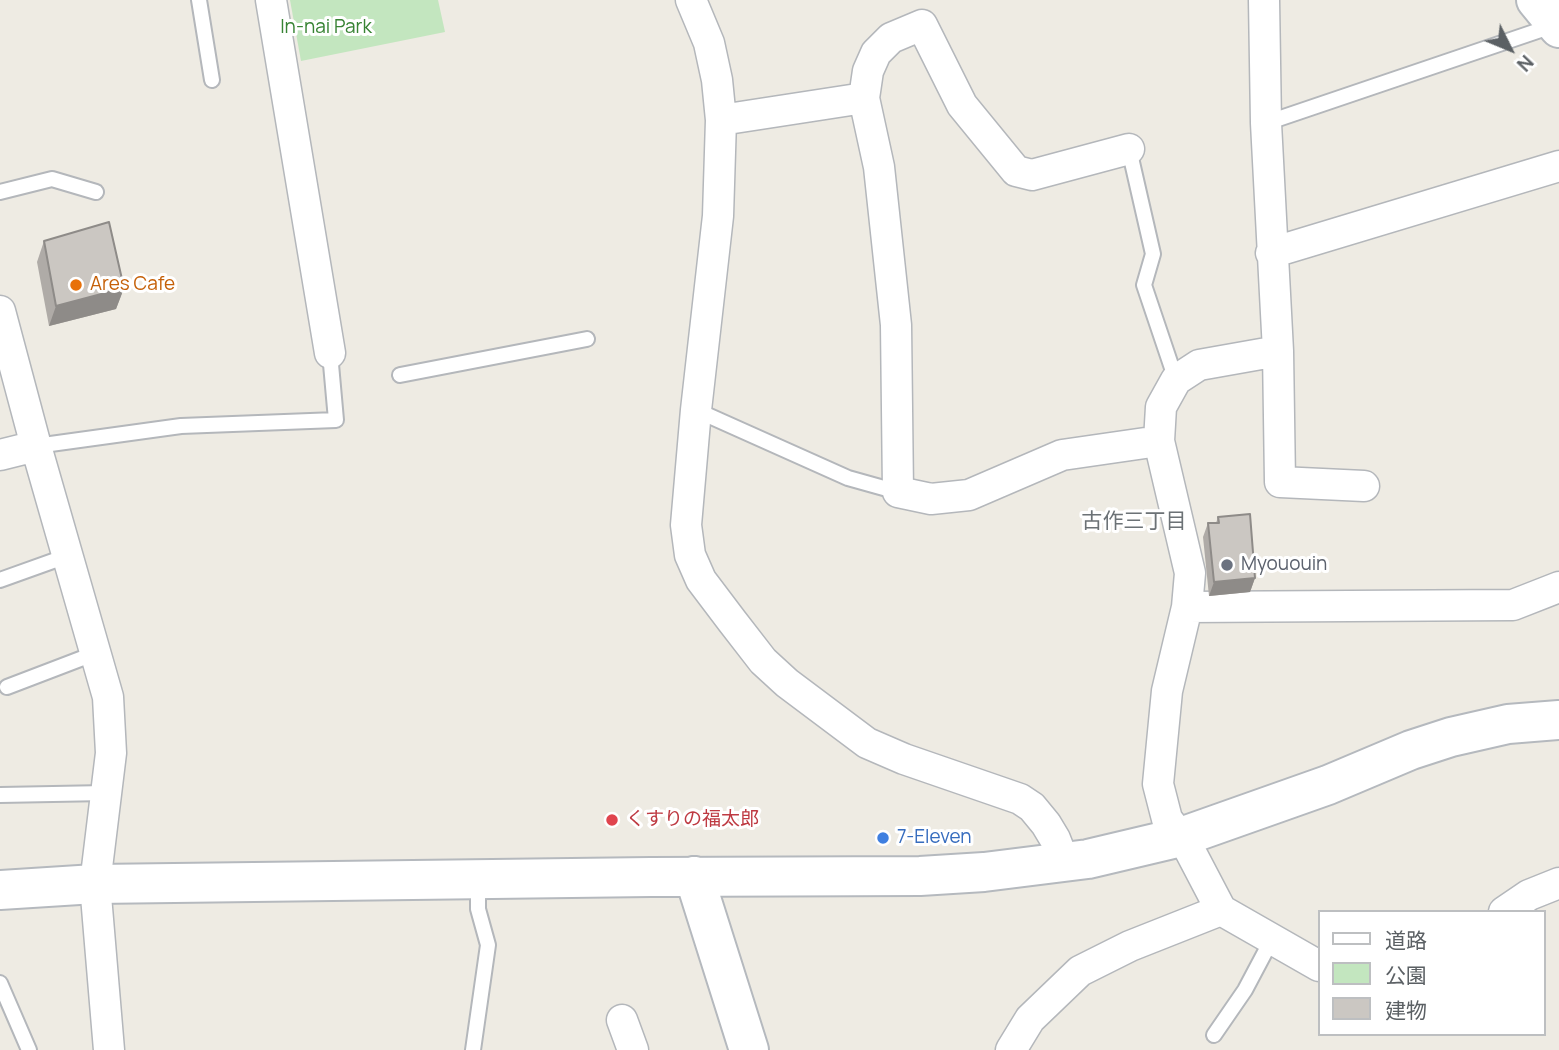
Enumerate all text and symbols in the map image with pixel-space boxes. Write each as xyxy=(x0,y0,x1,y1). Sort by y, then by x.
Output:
north arrow xyxy=(1475,14,1545,84)
park label: In-nai Park xyxy=(280,17,372,39)
text: N xyxy=(1511,49,1540,77)
place label: Ares Cafe xyxy=(90,274,175,296)
marker: Ares Cafe xyxy=(68,277,84,293)
district label: 古作三丁目 xyxy=(1082,509,1186,535)
place label: Myououin xyxy=(1241,554,1327,576)
marker: Myououin xyxy=(1219,557,1235,573)
place label: くすりの福太郎 xyxy=(626,809,759,831)
marker: くすりの福太郎 xyxy=(604,812,620,828)
place label: 7-Eleven xyxy=(897,827,972,849)
marker: 7-Eleven xyxy=(875,830,891,846)
legend xyxy=(1318,910,1545,1036)
text: 道路 xyxy=(1385,926,1427,954)
text: 公園 xyxy=(1385,961,1427,989)
text: 建物 xyxy=(1385,996,1427,1024)

